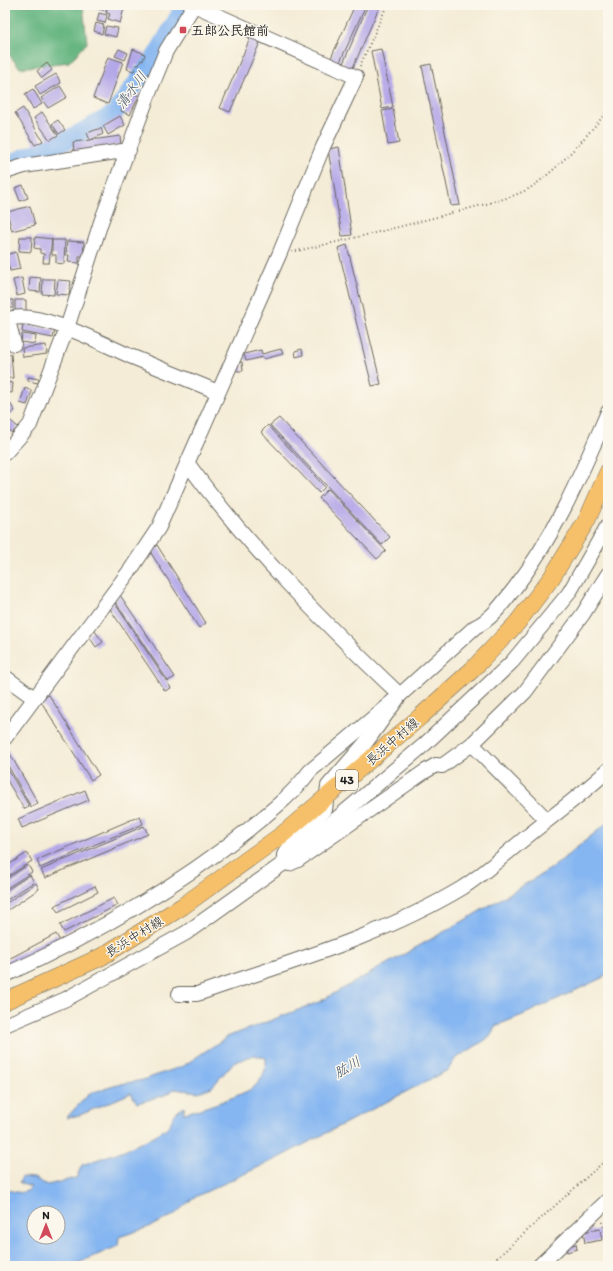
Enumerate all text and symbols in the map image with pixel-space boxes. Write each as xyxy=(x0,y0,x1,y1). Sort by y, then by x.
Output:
place label: 五郎公民館前 xyxy=(191,23,269,38)
marker: 五郎公民館前 xyxy=(178,25,188,35)
water label: 清水川 xyxy=(112,68,151,112)
street label: 長浜中村線 xyxy=(363,714,423,768)
road number: 43 xyxy=(336,770,358,790)
street label: 長浜中村線 xyxy=(103,912,167,960)
water label: 肱川 xyxy=(331,1053,364,1082)
north arrow xyxy=(26,1205,66,1245)
text: N xyxy=(42,1209,50,1222)

